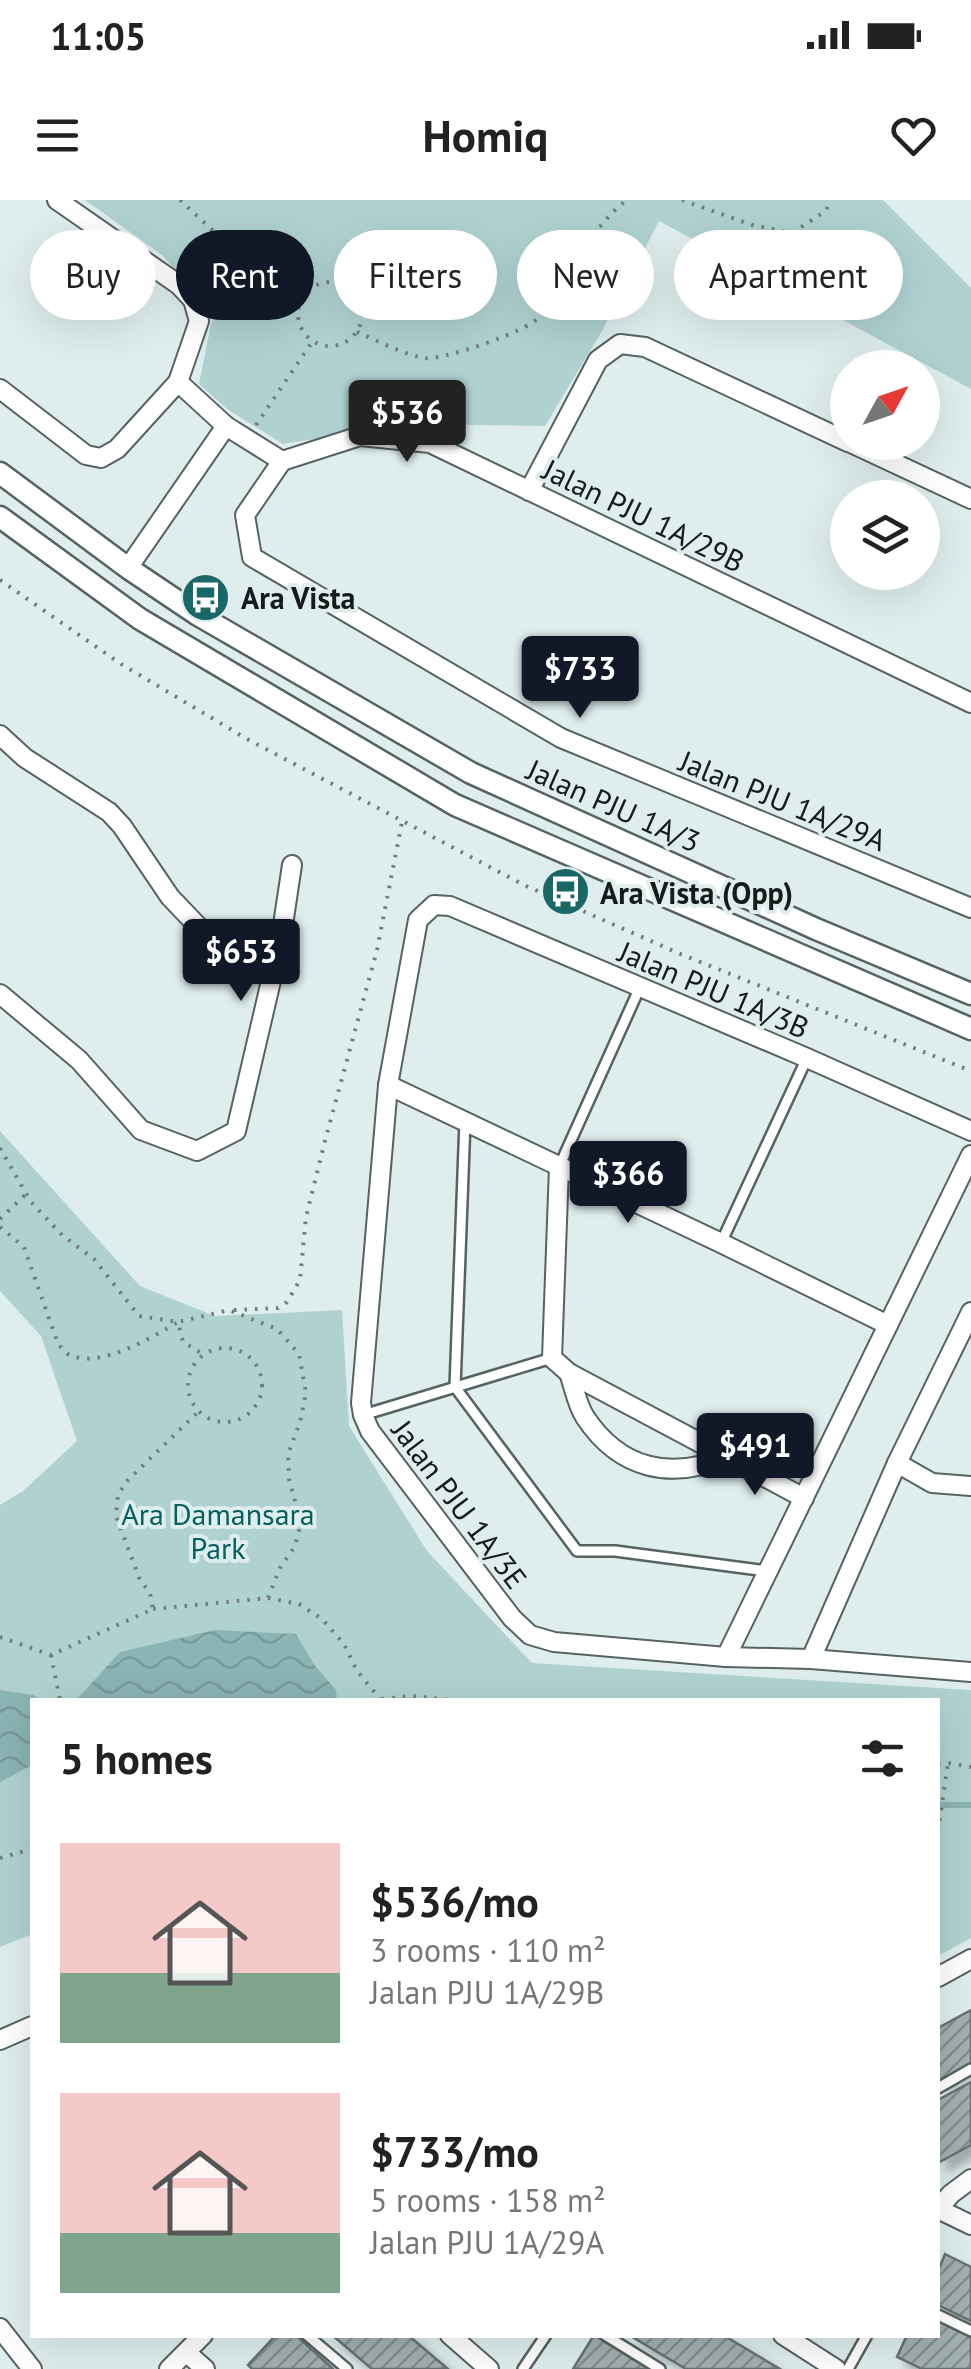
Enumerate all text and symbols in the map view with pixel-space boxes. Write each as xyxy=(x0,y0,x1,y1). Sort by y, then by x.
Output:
text: 11:05 xyxy=(50,11,146,60)
text: Homiq xyxy=(423,106,548,164)
icon: menu xyxy=(30,108,85,163)
icon: heart xyxy=(886,108,941,163)
chip: Buy xyxy=(30,230,156,320)
chip: Rent xyxy=(176,230,314,320)
chip: Filters xyxy=(334,230,497,320)
chip: New xyxy=(517,230,654,320)
chip: Apartment xyxy=(674,230,903,320)
north arrow xyxy=(830,350,940,460)
map controls xyxy=(830,350,940,590)
pin: $536 xyxy=(348,380,466,465)
text: $536 xyxy=(371,391,443,433)
street label: Jalan PJU 1A/29B xyxy=(535,448,751,581)
button: layers xyxy=(830,480,940,590)
bus stop icon: Ara Vista xyxy=(180,571,232,623)
place label: Ara Vista xyxy=(241,578,355,617)
pin: $733 xyxy=(521,636,639,721)
text: $733 xyxy=(544,647,616,689)
street label: Jalan PJU 1A/29A xyxy=(672,740,892,859)
street label: Jalan PJU 1A/3 xyxy=(519,749,707,861)
bus stop icon: Ara Vista (Opp) xyxy=(539,866,591,918)
place label: Ara Vista (Opp) xyxy=(600,873,793,912)
pin: $653 xyxy=(182,919,300,1004)
text: $653 xyxy=(205,930,277,972)
street label: Jalan PJU 1A/3B xyxy=(611,931,815,1047)
pin: $366 xyxy=(569,1141,687,1226)
text: $366 xyxy=(592,1152,664,1194)
street label: Jalan PJU 1A/3E xyxy=(383,1410,536,1596)
pin: $491 xyxy=(696,1413,814,1498)
text: $491 xyxy=(719,1424,791,1466)
park label: Ara Damansara Park xyxy=(121,1494,315,1567)
text: 5 homes xyxy=(60,1731,213,1786)
icon: filters xyxy=(855,1731,910,1786)
text: $536/mo xyxy=(370,1874,539,1929)
icon: home xyxy=(140,1883,260,2003)
text: 3 rooms · 110 m² xyxy=(370,1929,606,1971)
text: Jalan PJU 1A/29B xyxy=(370,1971,604,2013)
text: $733/mo xyxy=(370,2124,539,2179)
icon: home xyxy=(140,2133,260,2253)
text: 5 rooms · 158 m² xyxy=(370,2179,606,2221)
text: Jalan PJU 1A/29A xyxy=(370,2221,604,2263)

